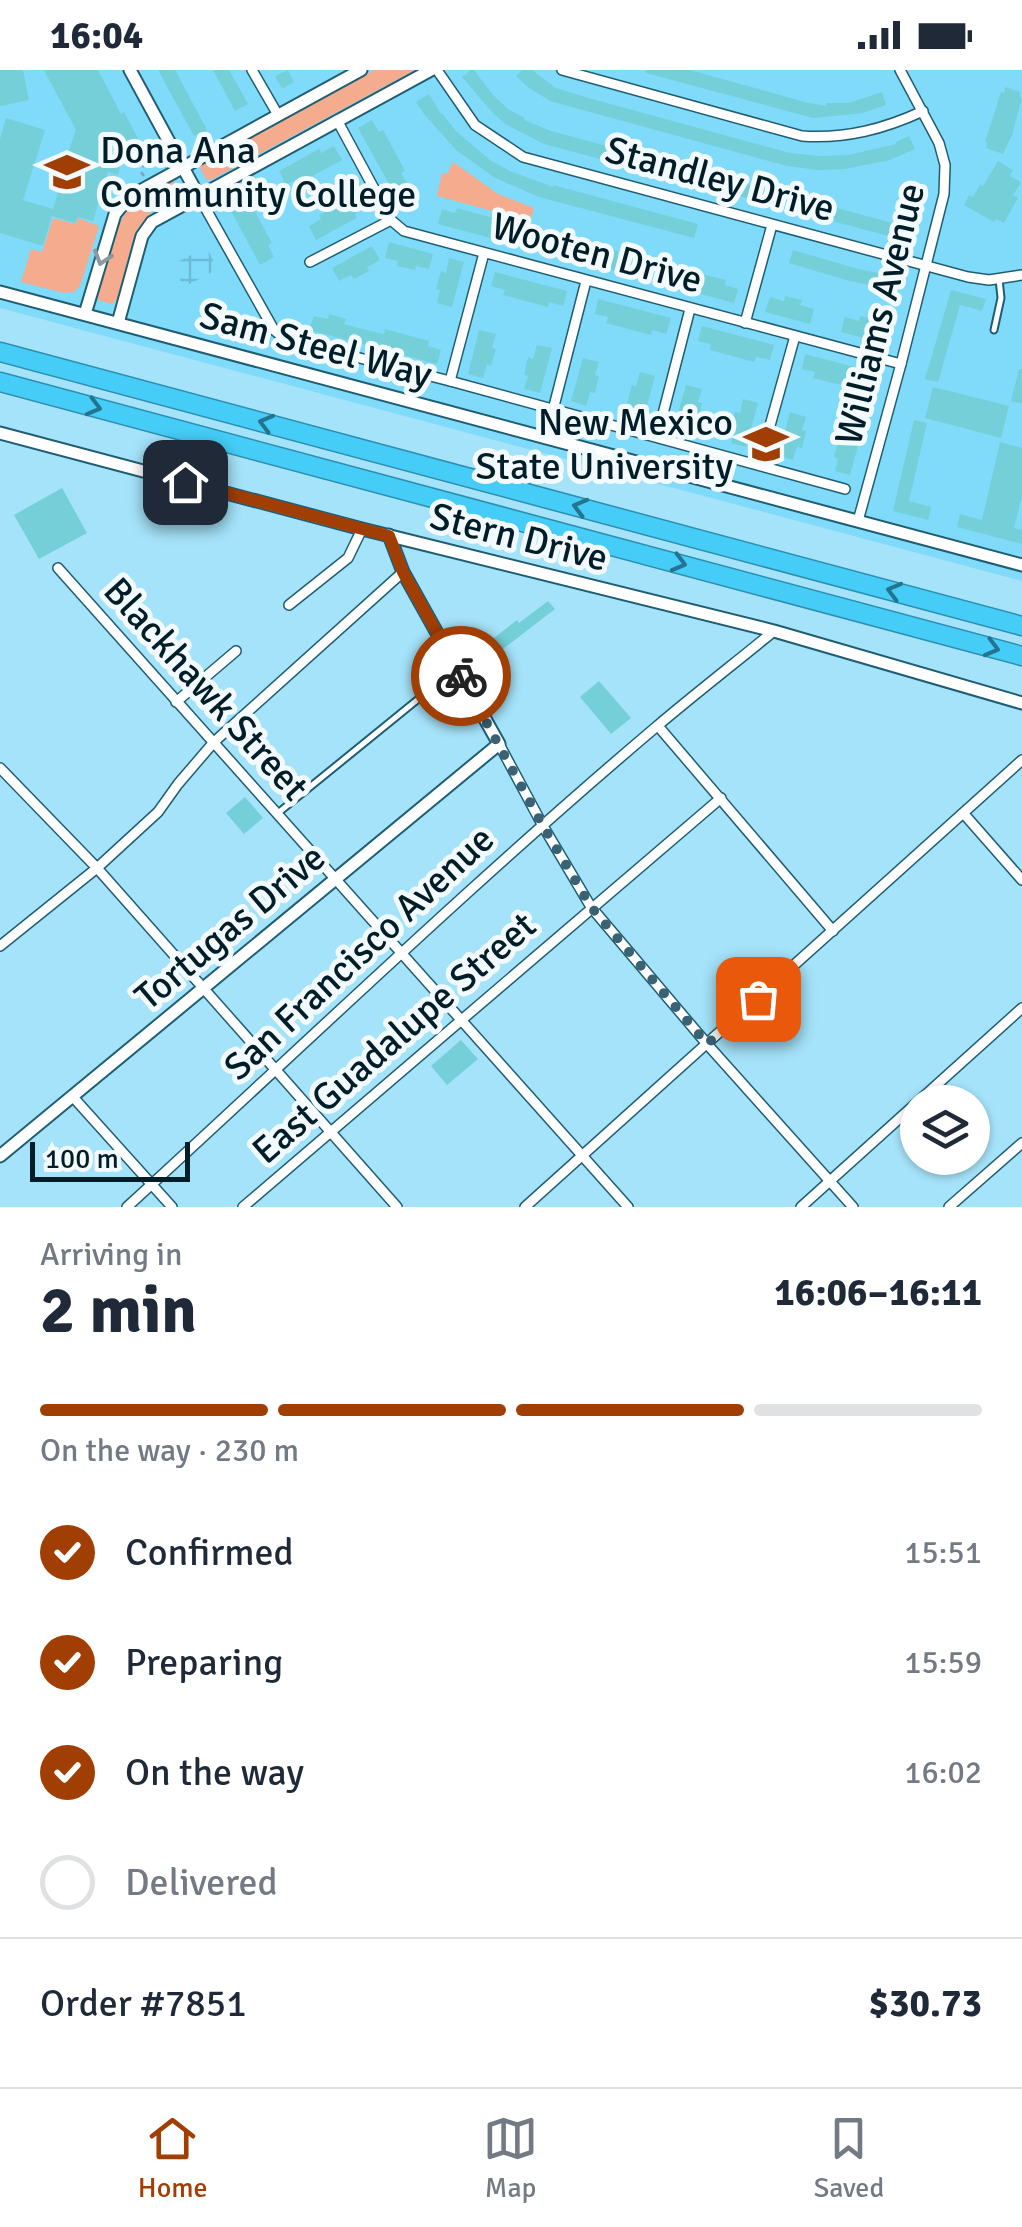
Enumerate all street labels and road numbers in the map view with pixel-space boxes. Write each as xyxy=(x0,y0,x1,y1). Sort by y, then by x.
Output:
street label: Standley Drive xyxy=(600,126,840,232)
street label: Williams Avenue xyxy=(825,178,935,450)
street label: Wooten Drive xyxy=(487,202,707,304)
street label: Sam Steel Way xyxy=(195,291,437,399)
street label: Stern Drive xyxy=(425,492,613,582)
street label: Blackhawk Street xyxy=(94,568,318,810)
street label: San Francisco Avenue xyxy=(214,816,504,1090)
street label: Tortugas Drive xyxy=(125,834,335,1020)
street label: East Guadalupe Street xyxy=(243,902,545,1174)

